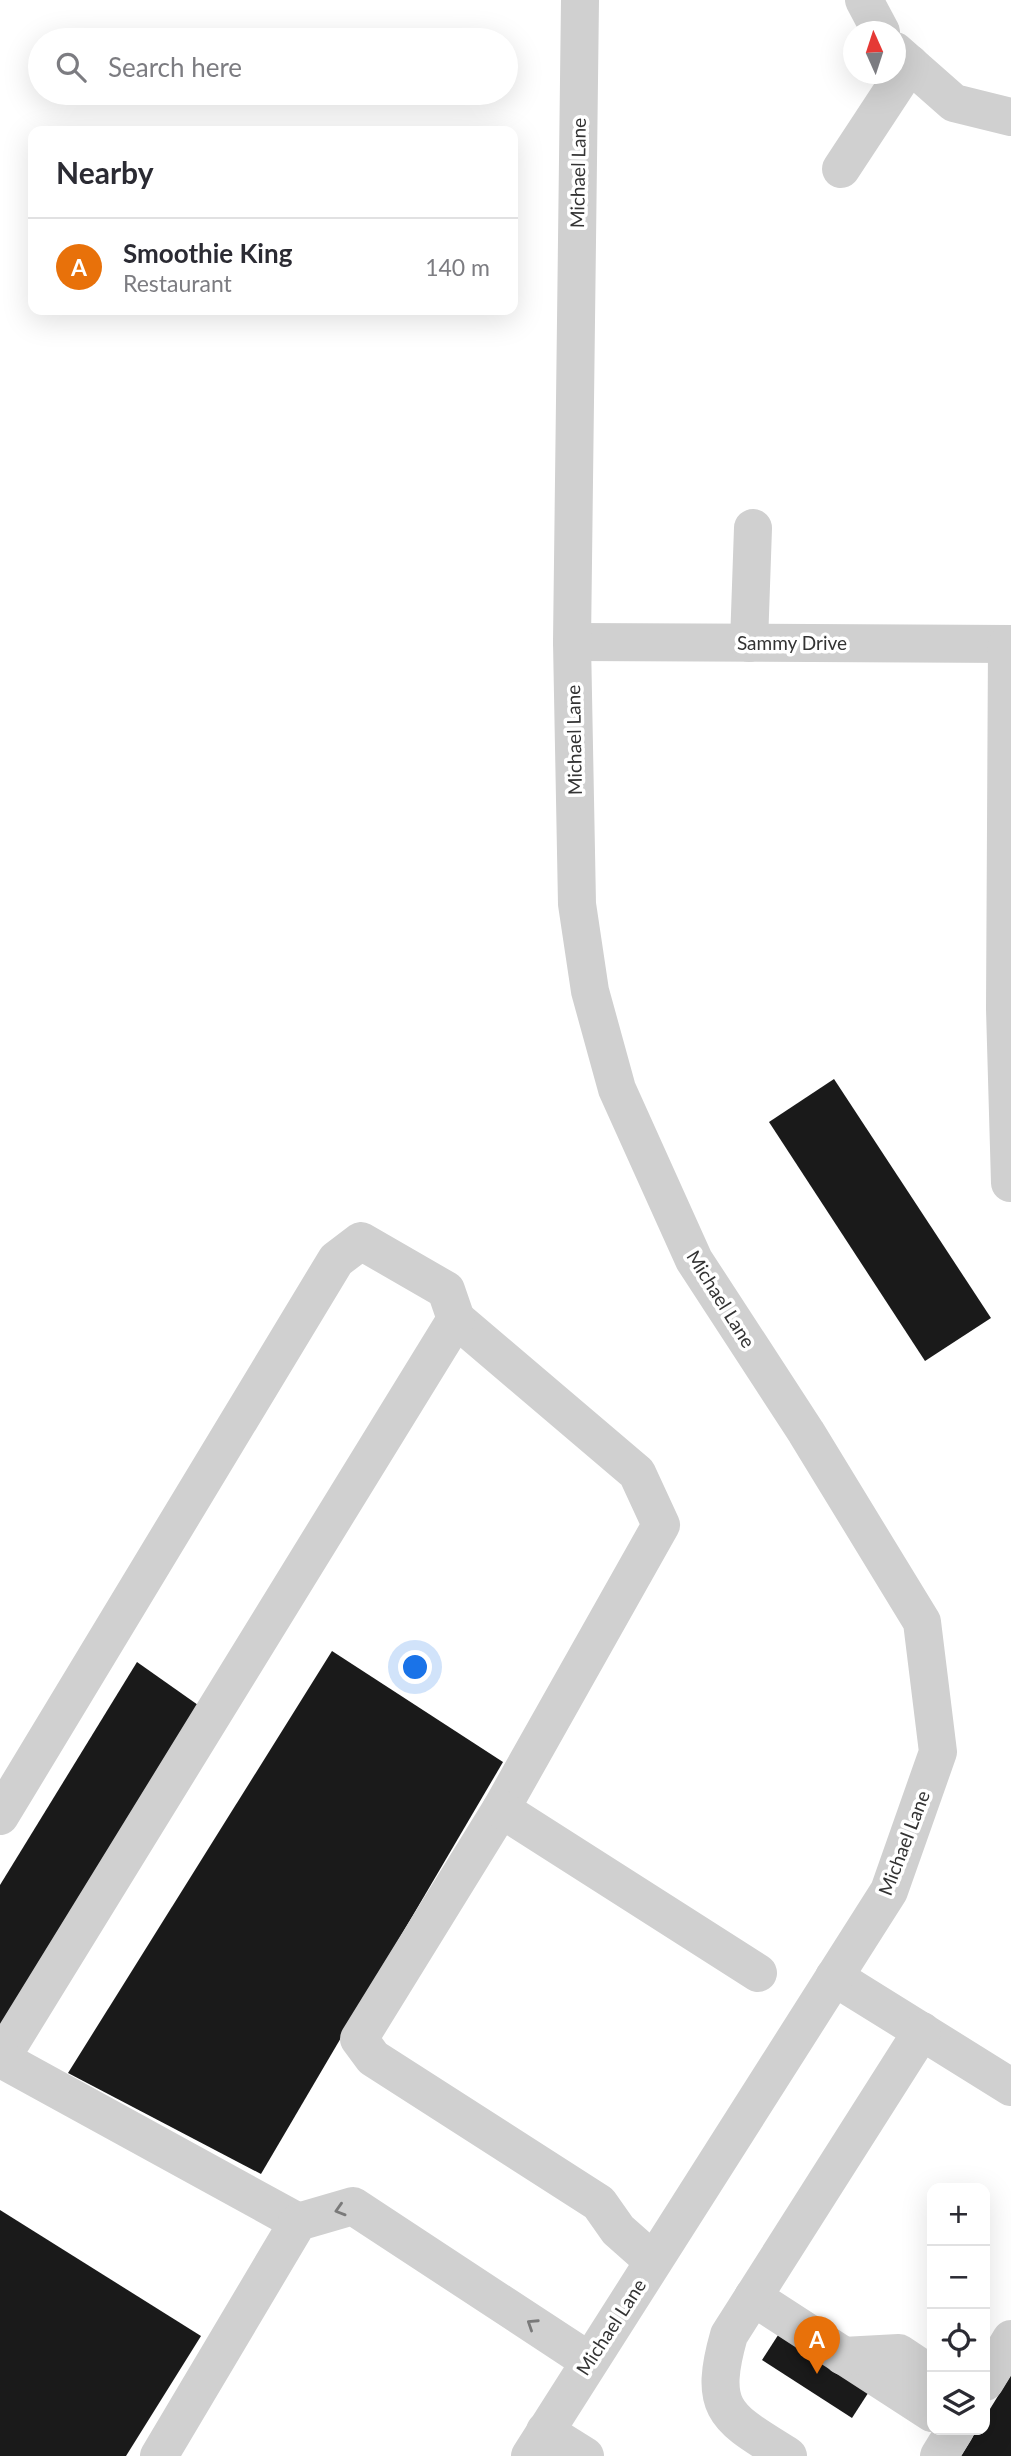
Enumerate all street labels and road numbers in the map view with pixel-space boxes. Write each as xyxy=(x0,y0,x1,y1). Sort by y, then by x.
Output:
street label: Michael Lane xyxy=(565,118,590,228)
street label: Sammy Drive xyxy=(737,631,847,654)
street label: Michael Lane xyxy=(561,685,586,795)
street label: Michael Lane xyxy=(682,1246,760,1352)
street label: Michael Lane xyxy=(873,1787,934,1898)
street label: Michael Lane xyxy=(571,2274,650,2379)

